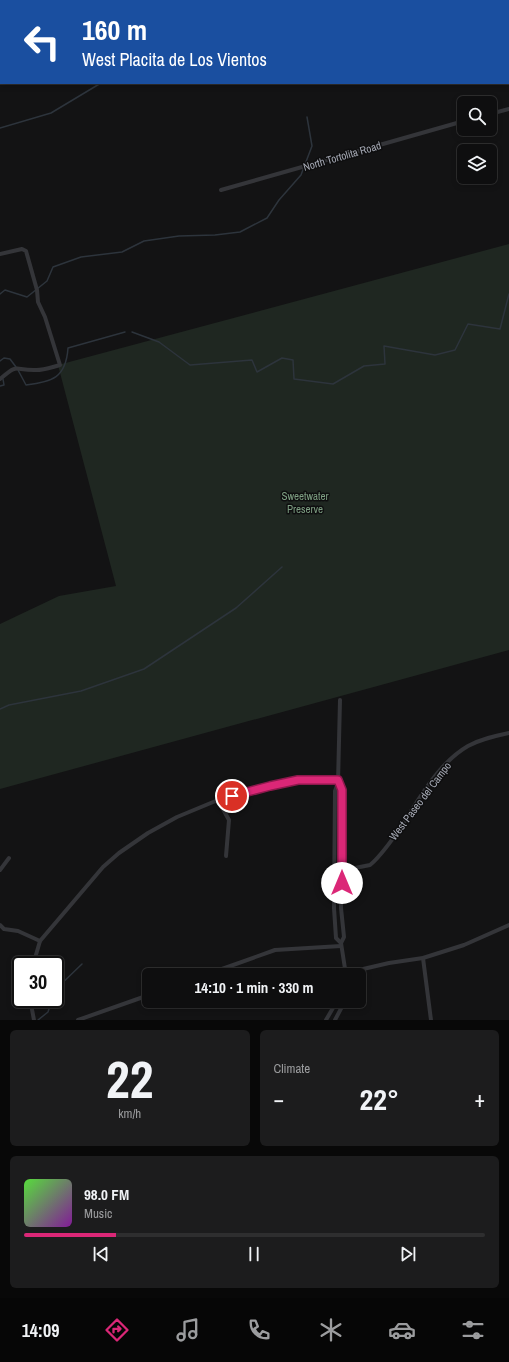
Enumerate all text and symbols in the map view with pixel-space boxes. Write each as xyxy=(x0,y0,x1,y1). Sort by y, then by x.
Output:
text: 160 m xyxy=(82,11,147,49)
icon: left xyxy=(16,16,68,68)
text: West Placita de Los Vientos xyxy=(82,47,267,72)
map controls xyxy=(457,96,497,184)
button: search xyxy=(457,96,497,136)
street label: North Tortolita Road xyxy=(301,138,383,174)
button: layers xyxy=(457,144,497,184)
park label: Sweetwater Preserve xyxy=(281,489,329,516)
street label: West Paseo del Campo xyxy=(386,759,454,843)
pin xyxy=(215,779,249,813)
icon: arrive xyxy=(221,785,243,807)
position arrow xyxy=(321,862,363,904)
speed limit sign: 30 xyxy=(12,956,64,1008)
text: 14:10 · 1 min · 330 m xyxy=(195,977,313,998)
text: 22 xyxy=(106,1044,153,1114)
text: Climate xyxy=(274,1060,310,1077)
text: 22° xyxy=(360,1079,399,1119)
text: − xyxy=(274,1084,284,1114)
text: + xyxy=(474,1084,485,1114)
text: km/h xyxy=(118,1105,141,1122)
text: 98.0 FM xyxy=(84,1184,129,1205)
text: Music xyxy=(84,1205,112,1222)
icon: previous xyxy=(90,1243,112,1265)
icon: pause xyxy=(243,1243,265,1265)
icon: next xyxy=(397,1243,419,1265)
icon: directions xyxy=(103,1316,131,1344)
icon: music xyxy=(174,1316,202,1344)
icon: phone xyxy=(245,1316,273,1344)
icon: climate xyxy=(317,1316,345,1344)
icon: car xyxy=(388,1316,416,1344)
icon: filters xyxy=(459,1316,487,1344)
text: 14:09 xyxy=(22,1318,59,1343)

